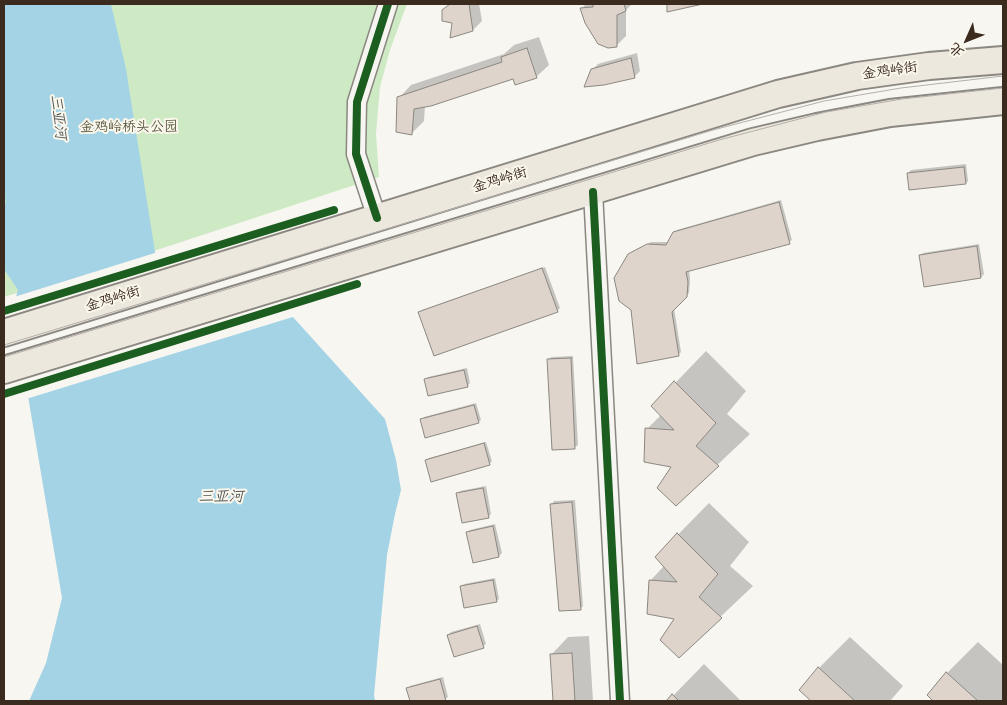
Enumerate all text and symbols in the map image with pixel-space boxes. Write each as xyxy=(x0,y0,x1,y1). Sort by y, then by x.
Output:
north arrow xyxy=(942,15,992,65)
text: 北 xyxy=(945,39,968,62)
street label: 金鸡岭街 xyxy=(861,59,919,83)
water label: 三亚河 xyxy=(46,94,70,140)
park label: 金鸡岭桥头公园 xyxy=(80,119,178,135)
street label: 金鸡岭街 xyxy=(471,164,529,196)
street label: 金鸡岭街 xyxy=(84,283,142,315)
water label: 三亚河 xyxy=(199,488,243,506)

